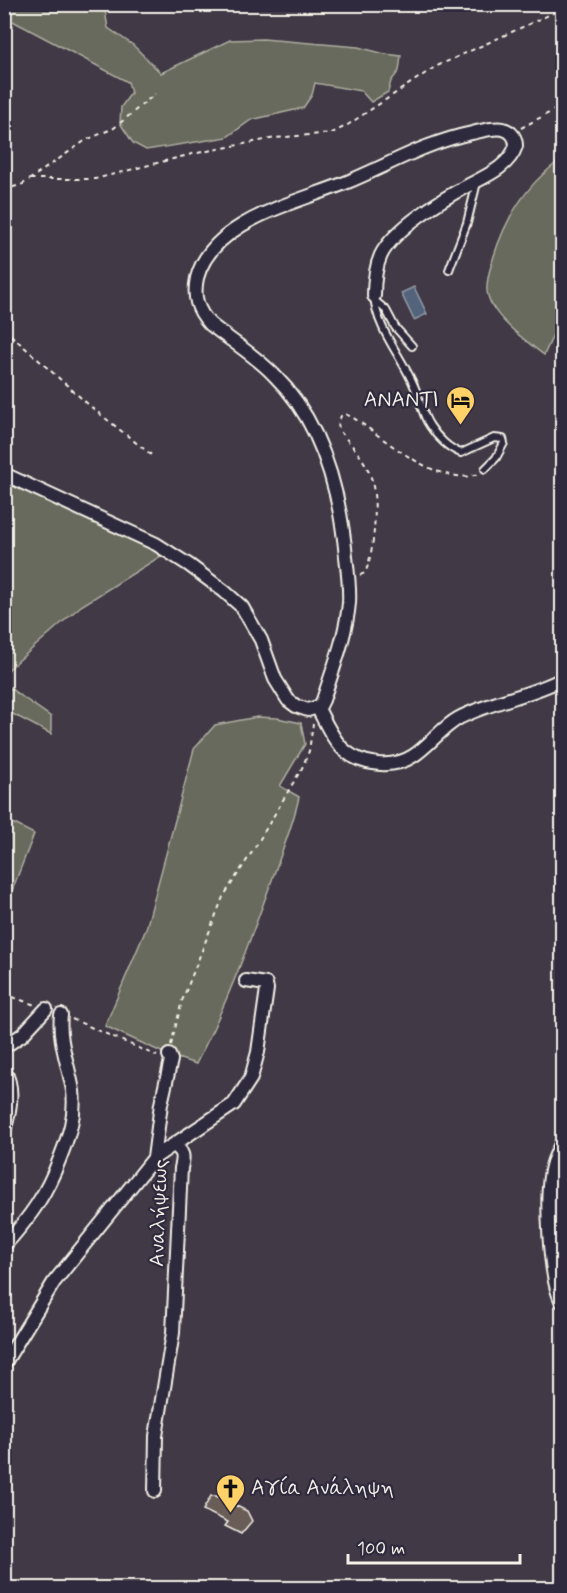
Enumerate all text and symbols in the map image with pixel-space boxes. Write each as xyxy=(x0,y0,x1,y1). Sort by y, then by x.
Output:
hotel icon: ΑΝΑΝΤΙ xyxy=(444,384,476,426)
place label: ΑΝΑΝΤΙ xyxy=(364,386,439,414)
street label: Αναλήψεως xyxy=(143,1159,175,1267)
church icon: Αγία Ανάληψη xyxy=(214,1472,246,1514)
place label: Αγία Ανάληψη xyxy=(251,1474,394,1502)
scale bar xyxy=(348,1527,520,1565)
text: 100 m xyxy=(357,1537,405,1561)

